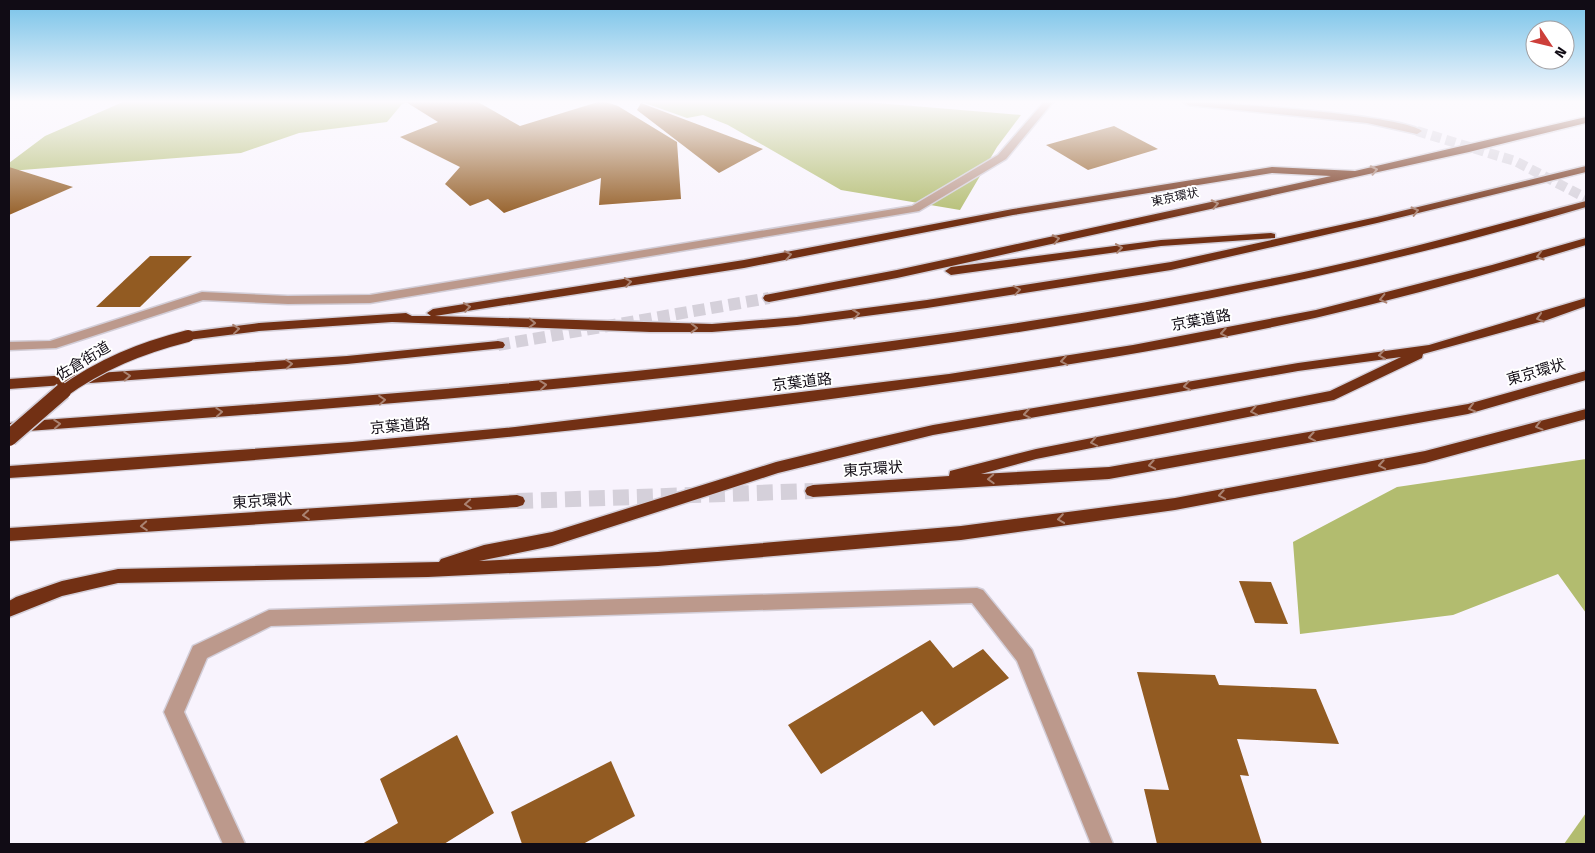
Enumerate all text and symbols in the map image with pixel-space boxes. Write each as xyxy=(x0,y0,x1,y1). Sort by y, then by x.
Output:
north arrow xyxy=(1525,20,1575,70)
text: N xyxy=(1551,43,1570,61)
one-way arrow xyxy=(1369,165,1378,176)
street label: 東京環状 xyxy=(1150,185,1200,209)
one-way arrow xyxy=(1211,200,1220,210)
one-way arrow xyxy=(1411,206,1420,217)
one-way arrow xyxy=(1052,234,1061,245)
one-way arrow xyxy=(1115,244,1123,254)
one-way arrow xyxy=(784,250,793,261)
one-way arrow xyxy=(1536,250,1544,260)
one-way arrow xyxy=(624,277,632,288)
one-way arrow xyxy=(1013,285,1021,296)
one-way arrow xyxy=(1379,293,1388,304)
one-way arrow xyxy=(463,303,472,313)
street label: 京葉道路 xyxy=(1170,306,1232,334)
one-way arrow xyxy=(852,309,860,319)
one-way arrow xyxy=(1536,312,1545,322)
one-way arrow xyxy=(528,318,536,329)
one-way arrow xyxy=(690,323,698,333)
one-way arrow xyxy=(233,324,241,335)
one-way arrow xyxy=(1220,327,1229,337)
street label: 佐倉街道 xyxy=(53,338,113,384)
one-way arrow xyxy=(1378,350,1387,360)
one-way arrow xyxy=(1060,355,1068,365)
street label: 東京環状 xyxy=(1505,355,1567,389)
one-way arrow xyxy=(286,359,294,370)
street label: 京葉道路 xyxy=(771,369,833,395)
one-way arrow xyxy=(123,370,131,381)
one-way arrow xyxy=(540,380,548,391)
one-way arrow xyxy=(1183,381,1192,391)
one-way arrow xyxy=(378,395,386,406)
one-way arrow xyxy=(1468,402,1477,413)
one-way arrow xyxy=(1249,406,1258,416)
one-way arrow xyxy=(216,407,224,418)
one-way arrow xyxy=(1023,409,1032,419)
street label: 京葉道路 xyxy=(369,414,431,438)
one-way arrow xyxy=(54,419,62,430)
one-way arrow xyxy=(1536,421,1544,431)
one-way arrow xyxy=(1308,431,1317,442)
one-way arrow xyxy=(1090,437,1098,447)
street label: 東京環状 xyxy=(842,458,904,480)
one-way arrow xyxy=(1148,460,1157,470)
one-way arrow xyxy=(1377,460,1386,470)
one-way arrow xyxy=(986,474,994,485)
one-way arrow xyxy=(1217,489,1226,500)
street label: 東京環状 xyxy=(231,490,293,512)
one-way arrow xyxy=(464,499,472,510)
one-way arrow xyxy=(302,510,310,521)
one-way arrow xyxy=(1057,514,1066,524)
one-way arrow xyxy=(140,521,148,532)

